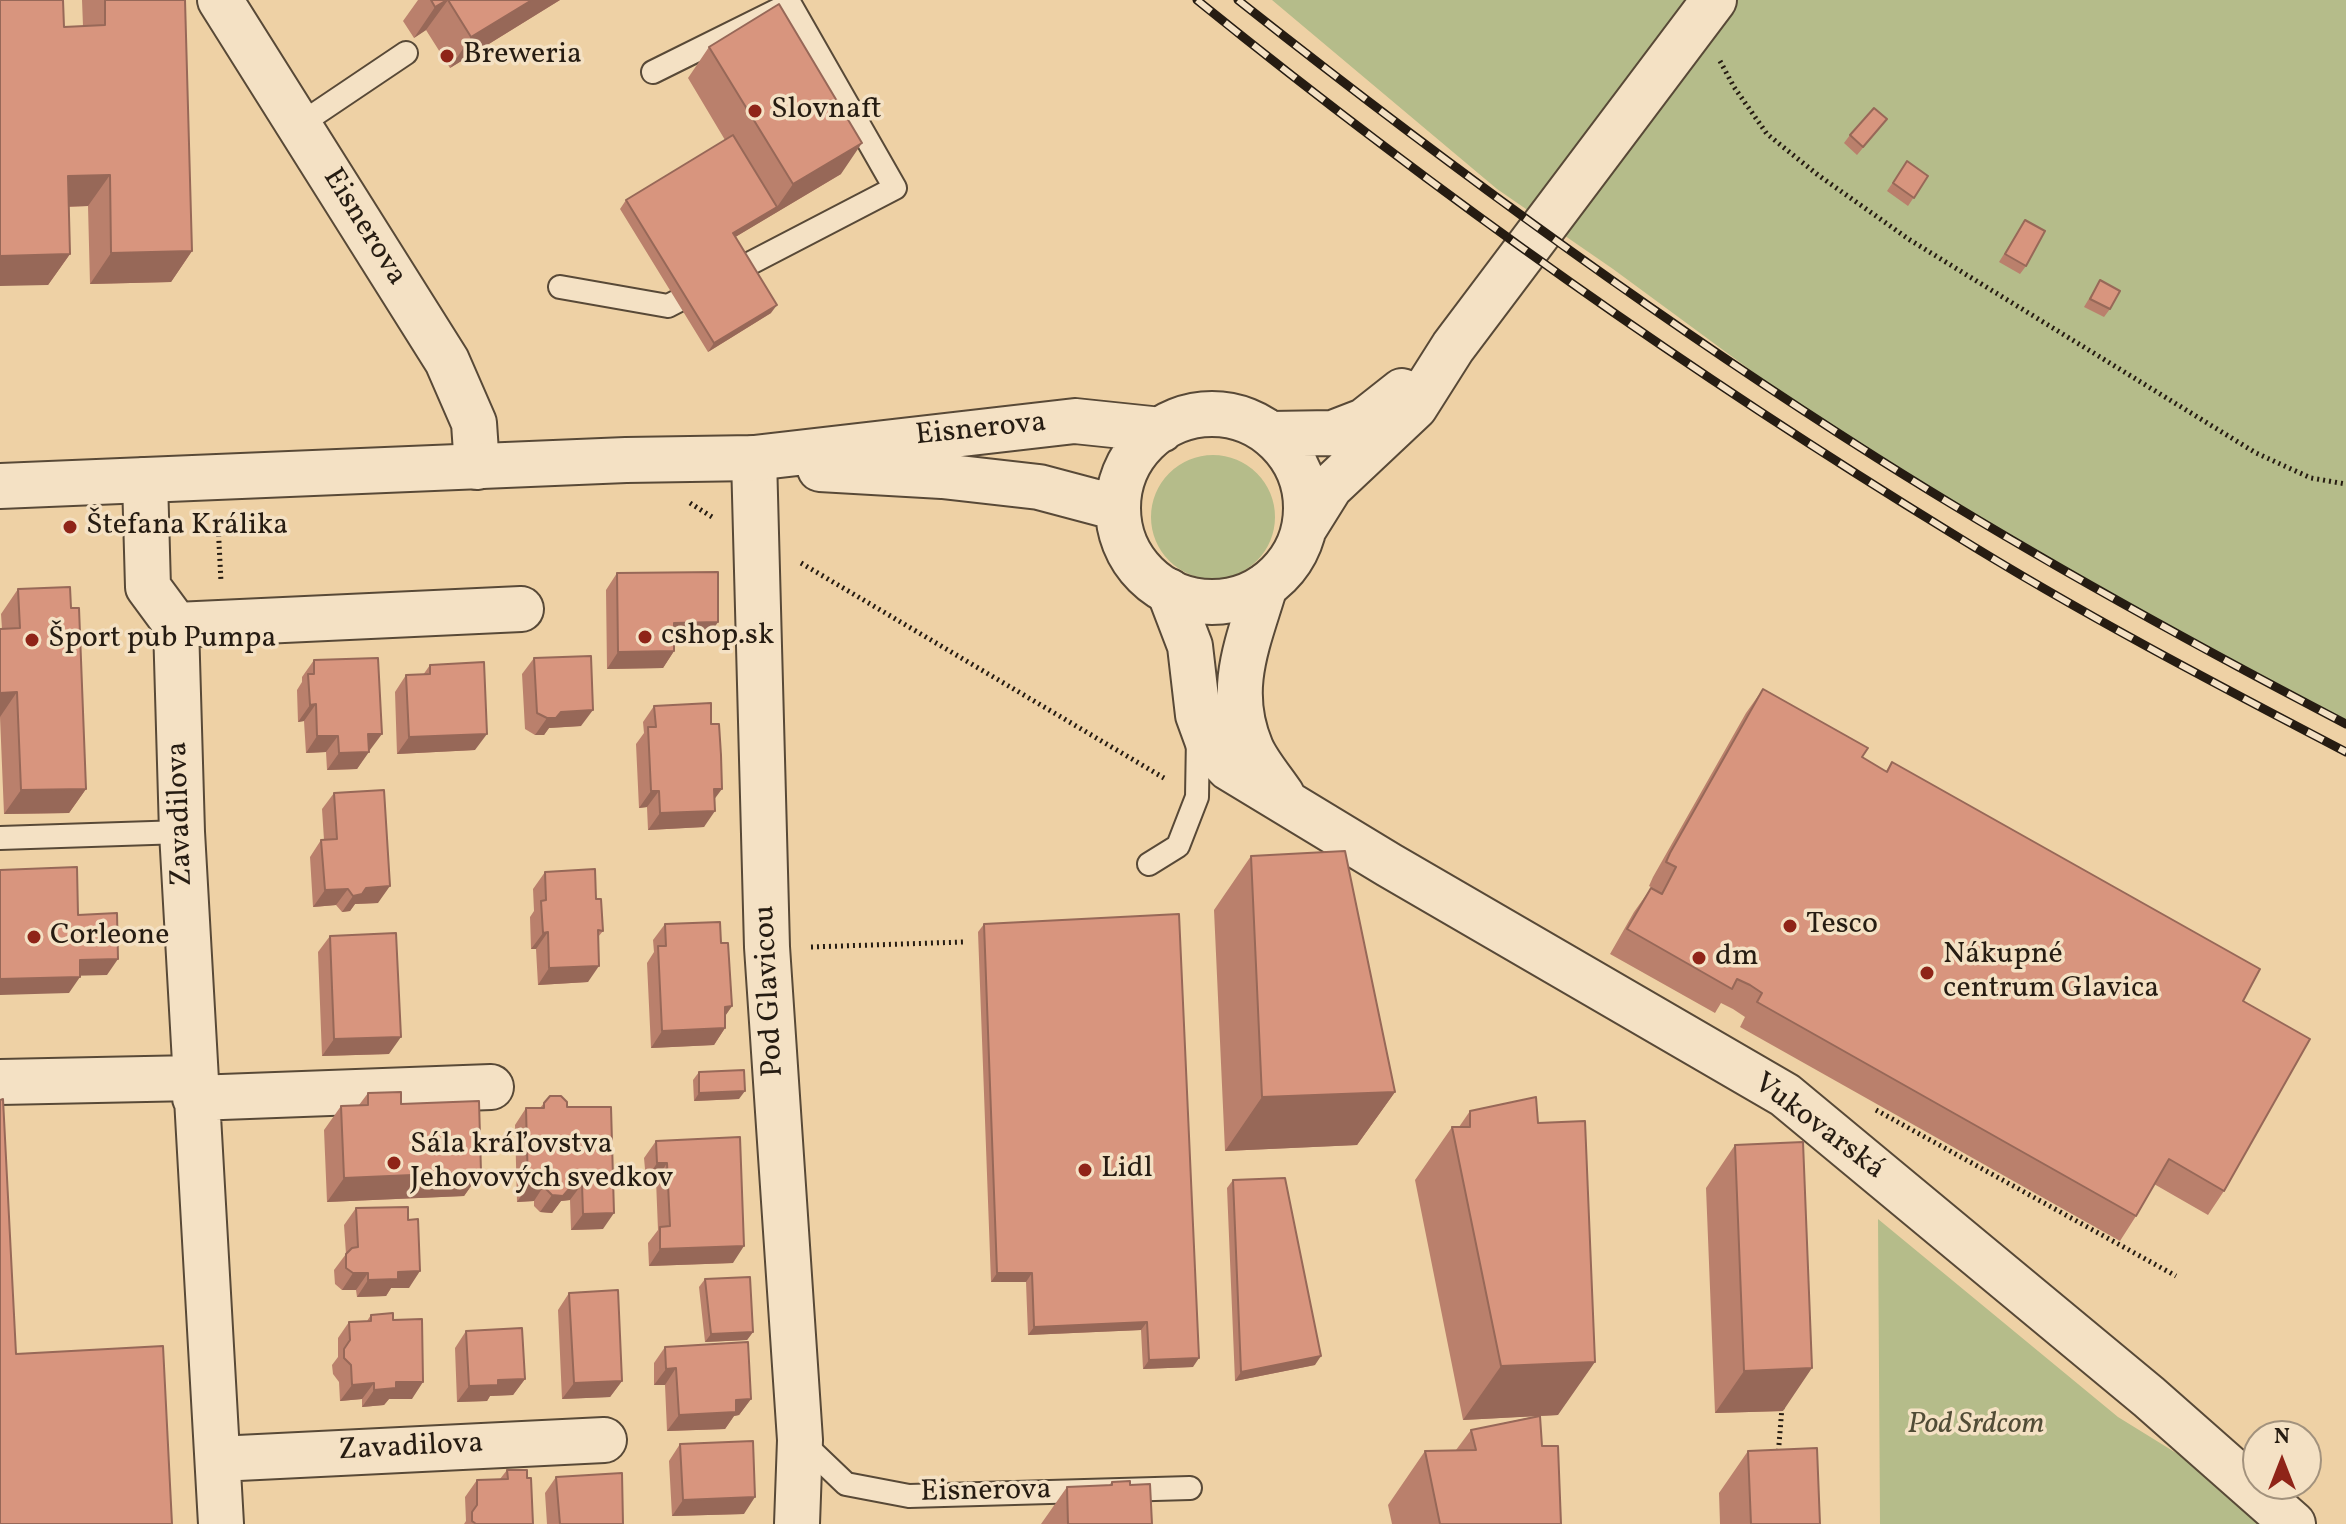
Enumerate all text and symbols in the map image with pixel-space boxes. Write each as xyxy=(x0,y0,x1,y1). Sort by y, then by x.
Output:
place label: Breweria xyxy=(463,38,582,74)
marker: Breweria xyxy=(438,47,456,65)
place label: Slovnaft xyxy=(771,93,882,129)
marker: Slovnaft xyxy=(746,102,764,120)
street label: Eisnerova xyxy=(313,163,413,293)
street label: Eisnerova xyxy=(914,406,1048,456)
place label: Štefana Králika xyxy=(86,509,288,545)
marker: Štefana Králika xyxy=(61,518,79,536)
place label: cshop.sk xyxy=(661,619,774,655)
place label: Šport pub Pumpa xyxy=(48,622,276,658)
marker: cshop.sk xyxy=(636,628,654,646)
marker: Šport pub Pumpa xyxy=(23,631,41,649)
street label: Zavadilova xyxy=(161,741,203,887)
street label: Pod Glavicou xyxy=(749,904,793,1078)
place label: Tesco xyxy=(1806,908,1878,944)
marker: Tesco xyxy=(1781,917,1799,935)
place label: Corleone xyxy=(50,919,169,955)
marker: Corleone xyxy=(25,928,43,946)
place label: Nákupné centrum Glavica xyxy=(1943,938,2159,1008)
place label: dm xyxy=(1715,940,1758,976)
marker: dm xyxy=(1690,949,1708,967)
marker: Nákupné centrum Glavica xyxy=(1918,964,1936,982)
street label: Vukovarská xyxy=(1745,1067,1891,1189)
place label: Sála kráľovstva Jehovových svedkov xyxy=(410,1128,673,1198)
place label: Lidl xyxy=(1101,1152,1153,1188)
marker: Sála kráľovstva Jehovových svedkov xyxy=(385,1154,403,1172)
marker: Lidl xyxy=(1076,1161,1094,1179)
park label: Pod Srdcom xyxy=(1908,1408,2044,1444)
north arrow xyxy=(2242,1420,2322,1500)
text: N xyxy=(2274,1422,2290,1453)
street label: Zavadilova xyxy=(338,1427,484,1471)
street label: Eisnerova xyxy=(920,1474,1052,1512)

